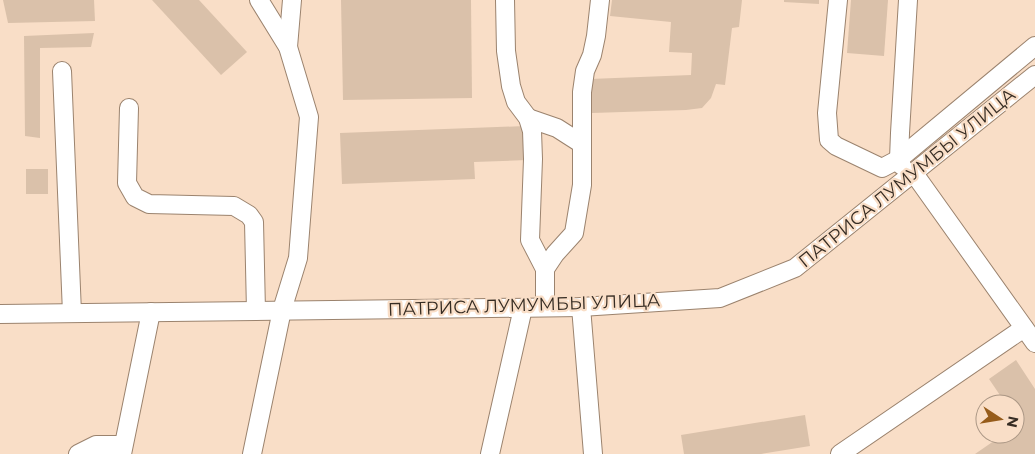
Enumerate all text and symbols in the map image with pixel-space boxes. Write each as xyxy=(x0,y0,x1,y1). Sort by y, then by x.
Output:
street label: ПАТРИСА ЛУМУМБЫ УЛИЦА xyxy=(794,83,1020,272)
street label: ПАТРИСА ЛУМУМБЫ УЛИЦА xyxy=(387,289,661,321)
north arrow xyxy=(975,394,1025,444)
text: N xyxy=(1003,414,1023,429)

